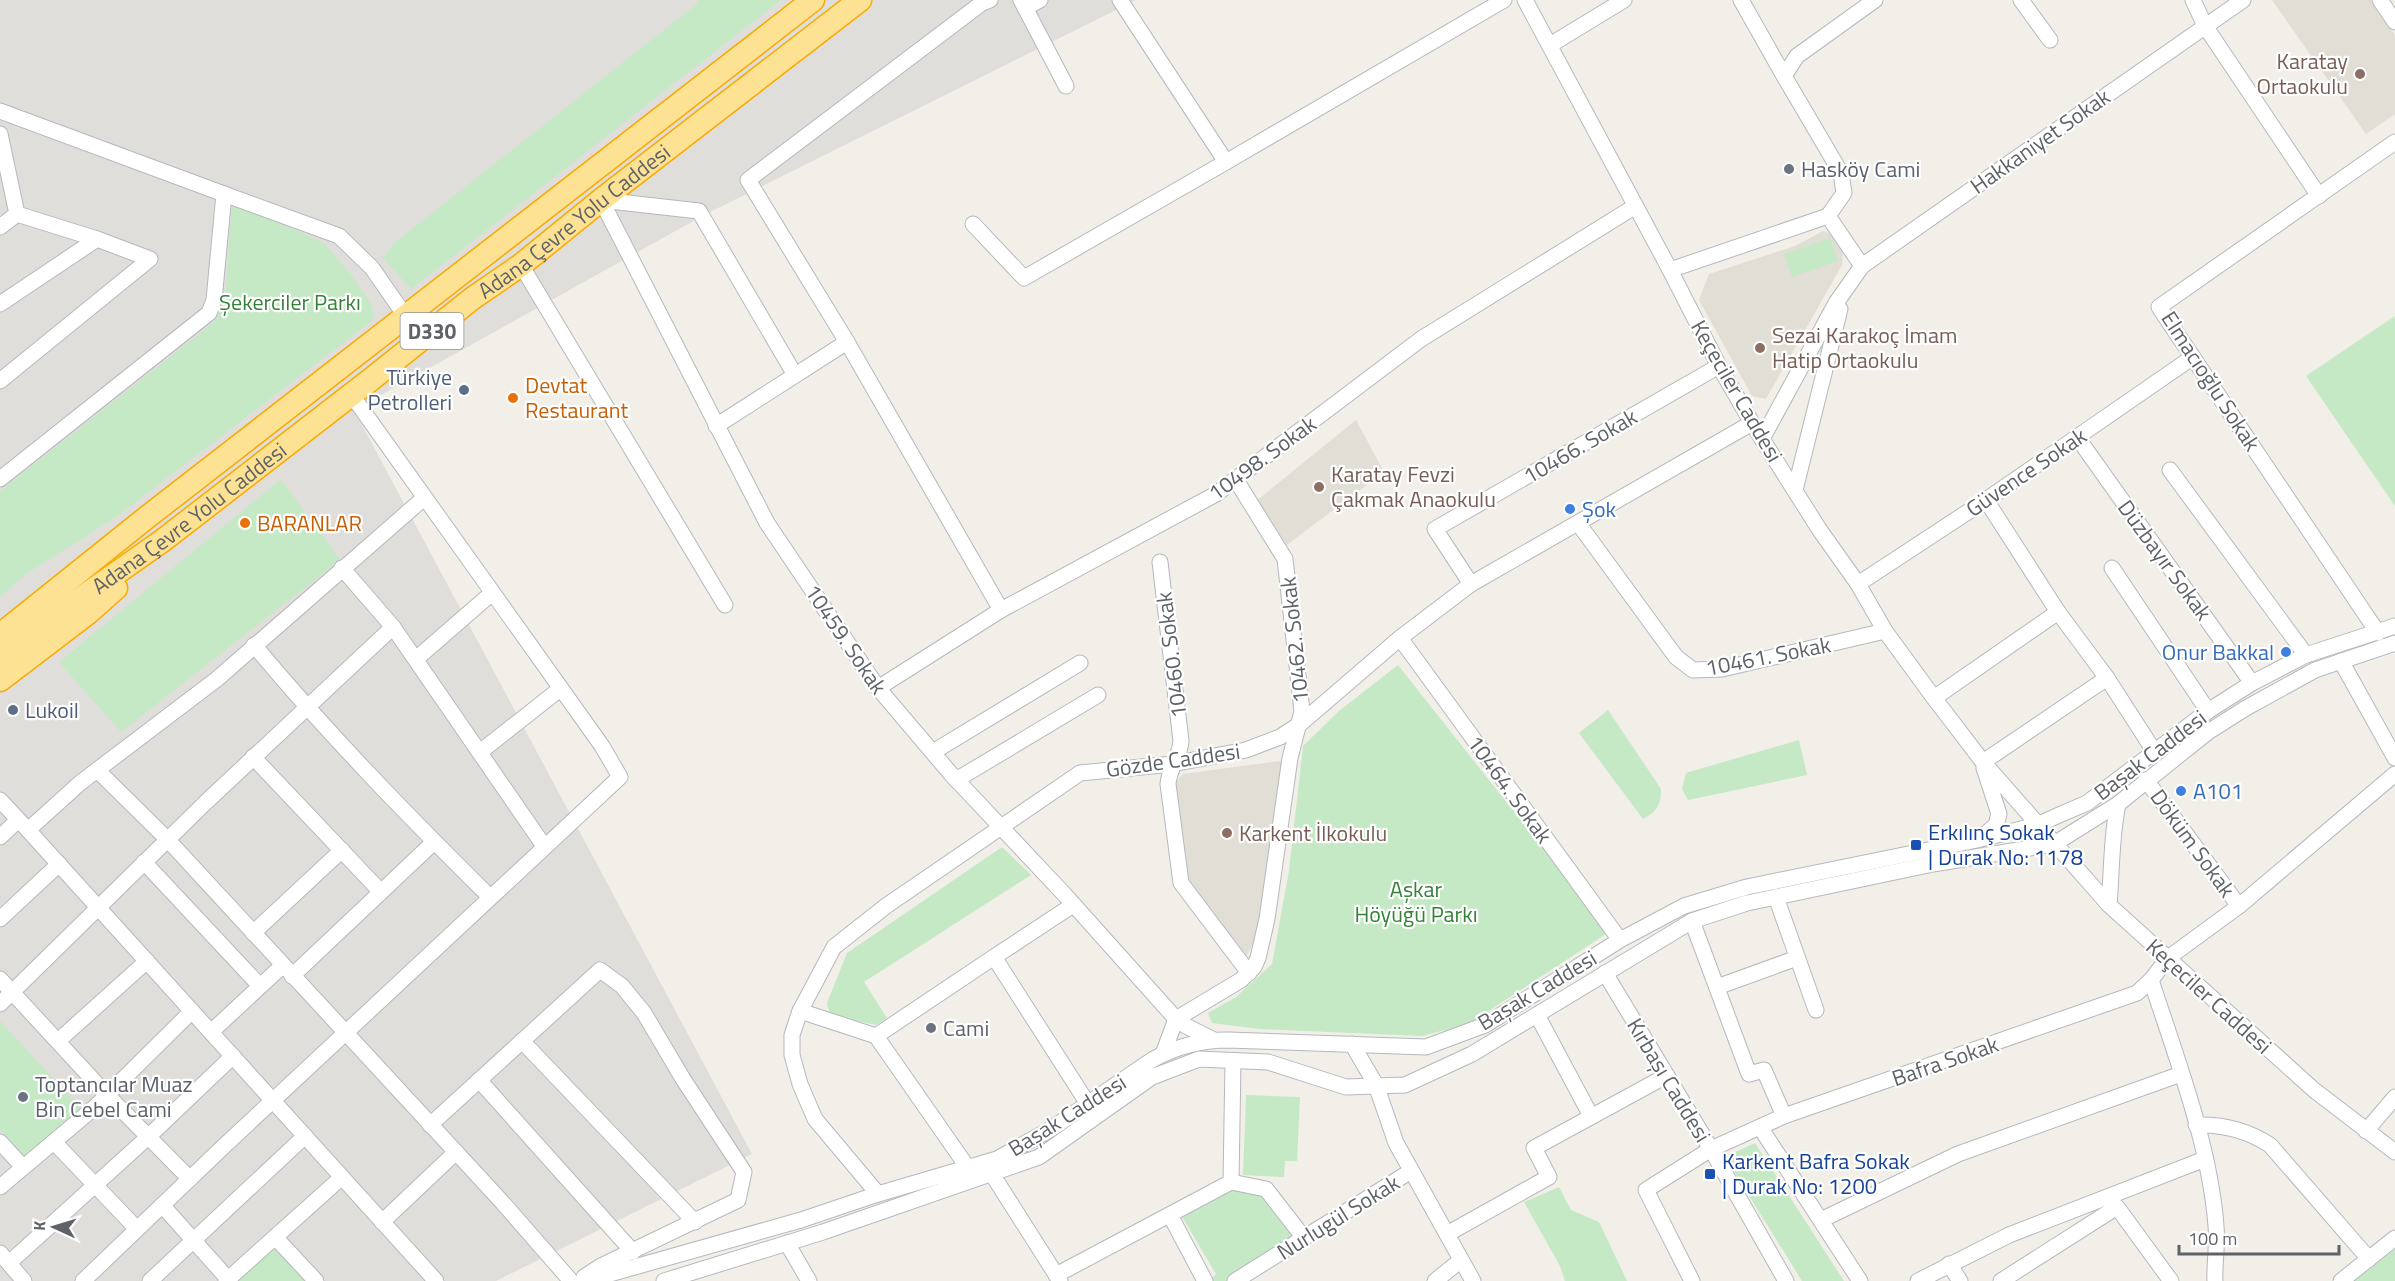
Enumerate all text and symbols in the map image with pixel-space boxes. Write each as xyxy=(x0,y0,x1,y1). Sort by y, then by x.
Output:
place label: Karatay Ortaokulu xyxy=(2257,44,2348,103)
marker: Karatay Ortaokulu xyxy=(2353,67,2367,81)
street label: Hakkaniyet Sokak xyxy=(1963,80,2117,202)
street label: Adana Çevre Yolu Caddesi xyxy=(471,136,677,307)
place label: Hasköy Cami xyxy=(1801,152,1920,186)
marker: Hasköy Cami xyxy=(1782,162,1796,176)
park label: Şekerciler Parkı xyxy=(219,285,361,319)
street label: Elmacıoğlu Sokak xyxy=(2153,304,2269,458)
road number: D330 xyxy=(400,313,464,349)
street label: Keçeciler Caddesi xyxy=(1682,313,1792,469)
place label: Sezai Karakoç İmam Hatip Ortaokulu xyxy=(1772,318,1957,377)
marker: Sezai Karakoç İmam Hatip Ortaokulu xyxy=(1753,341,1767,355)
place label: Türkiye Petrolleri xyxy=(368,360,452,419)
place label: Devtat Restaurant xyxy=(525,368,629,427)
marker: Türkiye Petrolleri xyxy=(457,383,471,397)
marker: Devtat Restaurant xyxy=(506,391,520,405)
street label: 10466. Sokak xyxy=(1517,399,1644,492)
street label: 10498. Sokak xyxy=(1201,407,1324,509)
street label: Güvence Sokak xyxy=(1959,419,2094,525)
street label: Adana Çevre Yolu Caddesi xyxy=(85,434,294,602)
place label: Karatay Fevzi Çakmak Anaokulu xyxy=(1331,457,1496,516)
marker: Karatay Fevzi Çakmak Anaokulu xyxy=(1312,480,1326,494)
place label: Şok xyxy=(1582,492,1617,526)
street label: Düzbayır Sokak xyxy=(2110,493,2221,628)
marker: Şok xyxy=(1563,502,1577,516)
place label: BARANLAR xyxy=(257,506,362,540)
marker: BARANLAR xyxy=(238,516,252,530)
street label: 10462. Sokak xyxy=(1270,575,1318,705)
street label: 10459. Sokak xyxy=(796,577,896,701)
street label: 10460. Sokak xyxy=(1146,590,1196,720)
street label: 10461. Sokak xyxy=(1703,627,1834,685)
place label: Onur Bakkal xyxy=(2162,635,2274,669)
marker: Onur Bakkal xyxy=(2279,645,2293,659)
place label: Lukoil xyxy=(25,693,79,727)
street label: Başak Caddesi xyxy=(2086,701,2214,809)
marker: Lukoil xyxy=(6,703,20,717)
street label: 10464. Sokak xyxy=(1459,728,1561,851)
street label: Gözde Caddesi xyxy=(1104,734,1242,786)
place label: A101 xyxy=(2193,774,2243,808)
street label: Döküm Sokak xyxy=(2142,782,2244,905)
marker: A101 xyxy=(2174,784,2188,798)
place label: Erkılınç Sokak | Durak No: 1178 xyxy=(1928,815,2083,874)
place label: Karkent İlkokulu xyxy=(1239,816,1387,850)
marker: Karkent İlkokulu xyxy=(1220,826,1234,840)
marker: Erkılınç Sokak | Durak No: 1178 xyxy=(1909,838,1923,852)
park label: Aşkar Höyüğü Parkı xyxy=(1354,872,1478,931)
street label: Keçeciler Caddesi xyxy=(2138,930,2280,1062)
street label: Başak Caddesi xyxy=(1471,941,1603,1039)
place label: Cami xyxy=(943,1011,989,1045)
street label: Kırbaşı Caddesi xyxy=(1618,1011,1720,1149)
marker: Cami xyxy=(924,1021,938,1035)
street label: Bafra Sokak xyxy=(1887,1027,2003,1095)
street label: Başak Caddesi xyxy=(1001,1065,1133,1165)
place label: Toptancılar Muaz Bin Cebel Cami xyxy=(35,1067,192,1126)
marker: Toptancılar Muaz Bin Cebel Cami xyxy=(16,1090,30,1104)
place label: Karkent Bafra Sokak | Durak No: 1200 xyxy=(1722,1144,1910,1203)
street label: Nurlugül Sokak xyxy=(1270,1165,1407,1268)
marker: Karkent Bafra Sokak | Durak No: 1200 xyxy=(1703,1167,1717,1181)
north arrow xyxy=(24,1197,84,1257)
scale bar xyxy=(2179,1218,2340,1256)
text: K xyxy=(27,1220,51,1232)
text: 100 m xyxy=(2188,1225,2237,1252)

